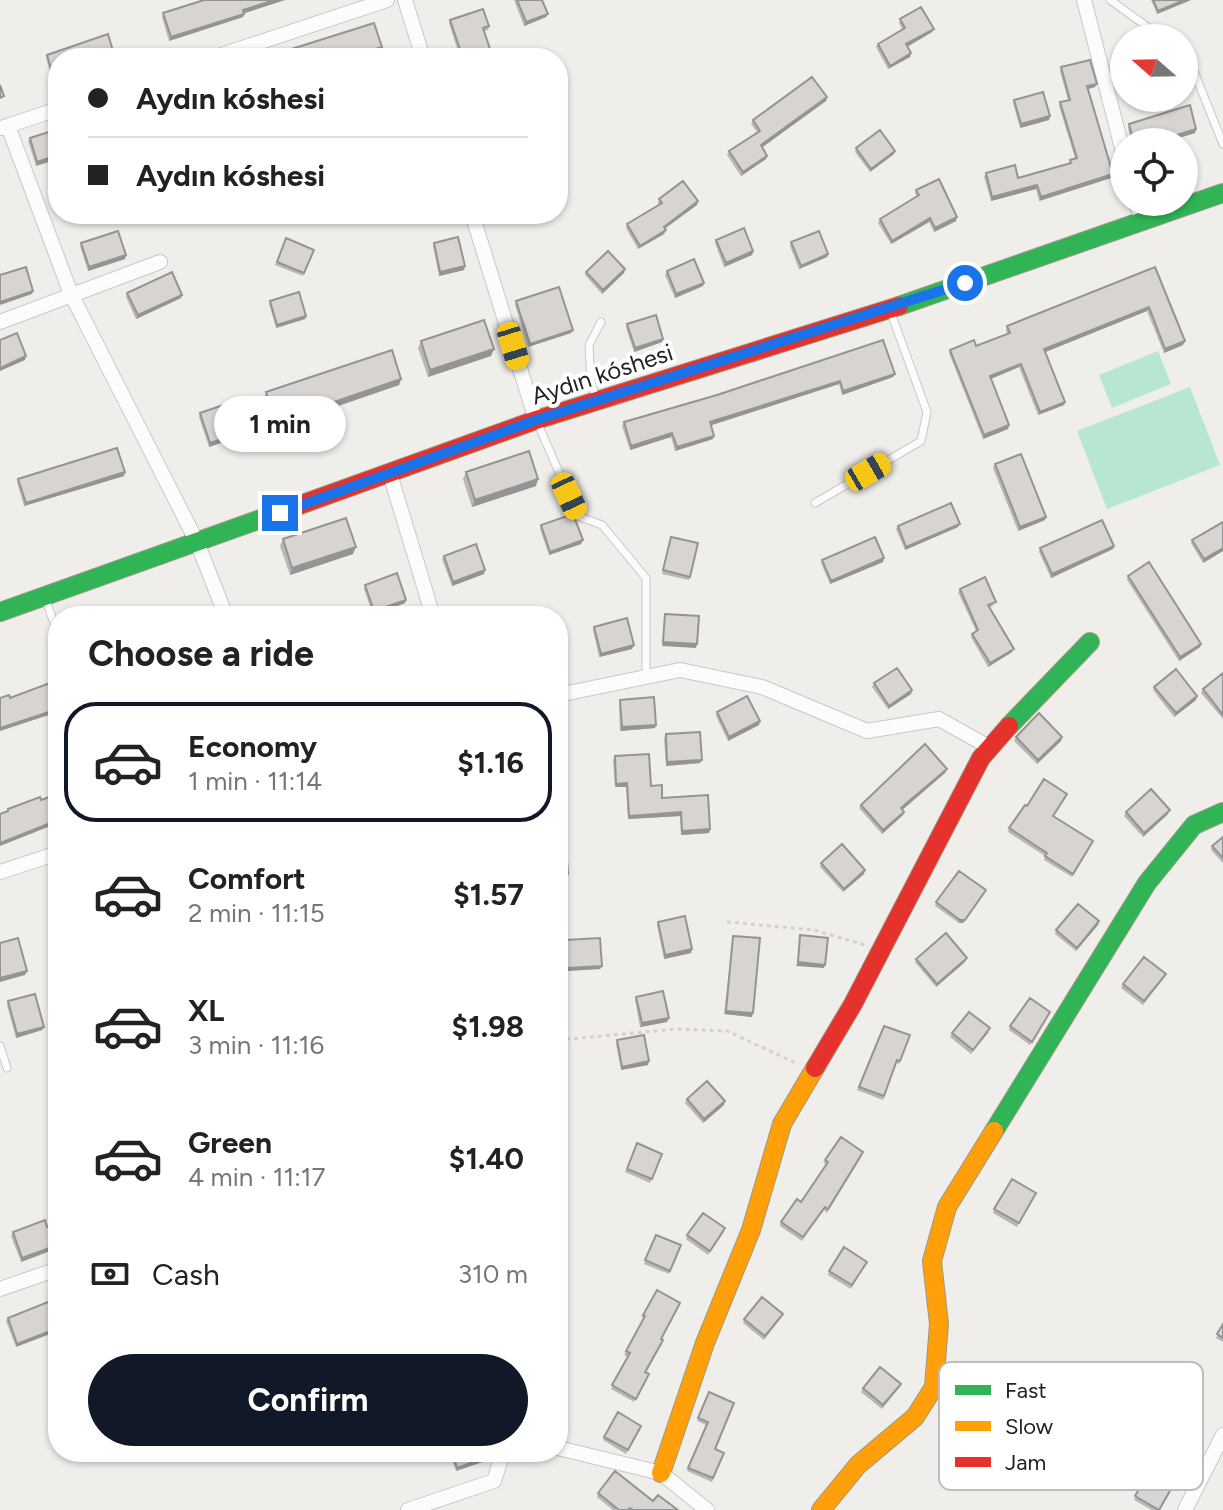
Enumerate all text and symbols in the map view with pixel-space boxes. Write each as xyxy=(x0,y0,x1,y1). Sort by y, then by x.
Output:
north arrow xyxy=(1110,24,1198,112)
map controls xyxy=(1110,24,1198,216)
text: Aydın kóshesi xyxy=(136,80,325,117)
button: locate xyxy=(1110,128,1198,216)
text: Aydın kóshesi xyxy=(136,157,325,194)
route start xyxy=(947,265,983,301)
car xyxy=(495,320,531,372)
street label: Aydın kóshesi xyxy=(528,337,676,411)
callout: 1 min xyxy=(214,397,346,453)
text: 1 min xyxy=(249,408,311,440)
car xyxy=(841,450,895,494)
car xyxy=(548,469,590,523)
route end xyxy=(262,495,298,531)
text: Choose a ride xyxy=(88,632,314,675)
icon: car xyxy=(92,726,164,798)
text: Economy xyxy=(188,728,317,765)
text: $1.16 xyxy=(457,744,524,781)
text: 1 min · 11:14 xyxy=(188,765,322,797)
icon: car xyxy=(92,858,164,930)
text: Comfort xyxy=(188,860,306,897)
text: $1.57 xyxy=(453,876,524,913)
text: 2 min · 11:15 xyxy=(188,897,325,929)
icon: car xyxy=(92,990,164,1062)
text: XL xyxy=(188,992,224,1029)
text: $1.98 xyxy=(452,1008,524,1045)
text: 3 min · 11:16 xyxy=(188,1029,324,1061)
icon: car xyxy=(92,1122,164,1194)
text: Green xyxy=(188,1124,272,1161)
text: $1.40 xyxy=(449,1140,524,1177)
text: 4 min · 11:17 xyxy=(188,1161,325,1193)
icon: cash xyxy=(88,1252,132,1296)
text: Cash xyxy=(152,1256,220,1293)
text: 310 m xyxy=(458,1258,528,1290)
button: Confirm xyxy=(88,1354,528,1446)
legend xyxy=(939,1362,1203,1490)
text: Fast xyxy=(1005,1377,1047,1404)
text: Slow xyxy=(1005,1413,1054,1440)
text: Jam xyxy=(1005,1449,1046,1476)

